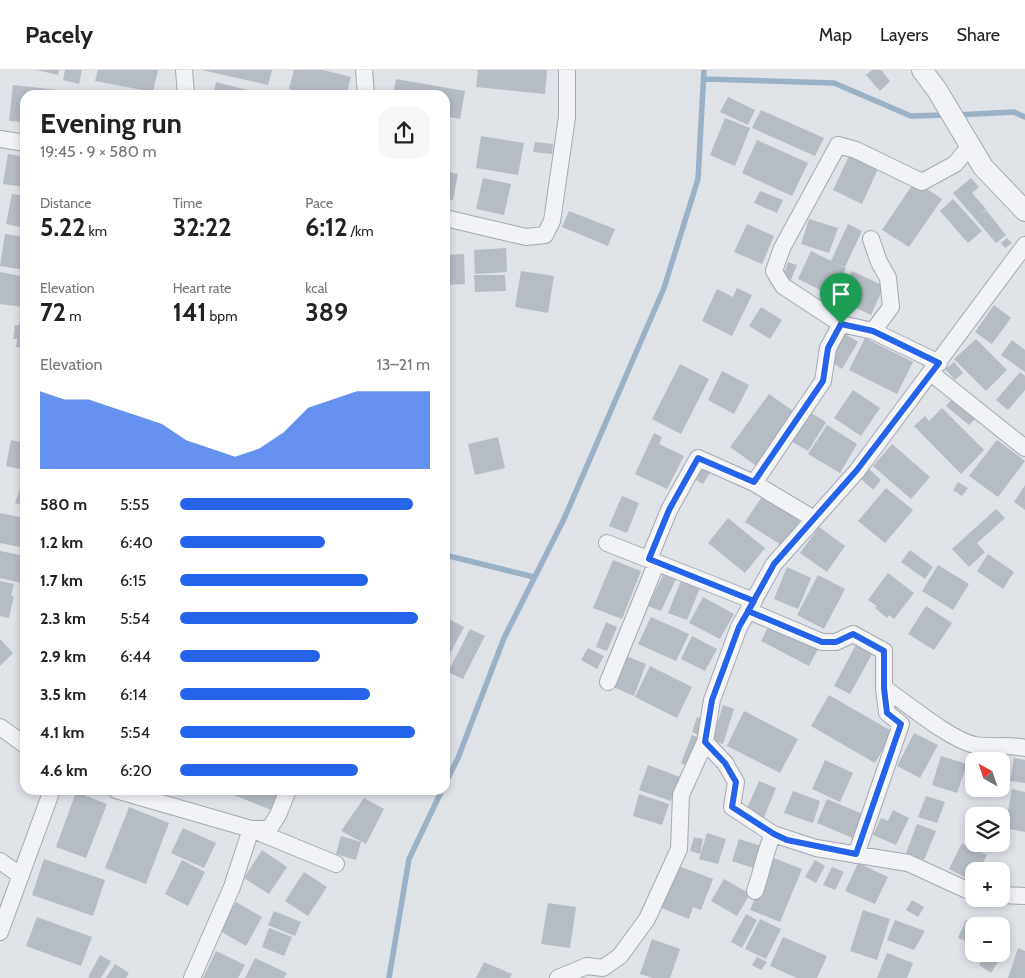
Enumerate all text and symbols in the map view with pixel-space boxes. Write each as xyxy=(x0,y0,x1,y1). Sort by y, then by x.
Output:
text: Pacely xyxy=(25,20,93,49)
text: Map xyxy=(819,24,852,46)
text: Layers xyxy=(880,24,929,46)
text: Share xyxy=(957,24,1000,46)
text: Evening run xyxy=(40,106,182,140)
button: share xyxy=(378,107,430,159)
text: 19:45 · 9 × 580 m xyxy=(40,142,156,161)
text: Distance xyxy=(40,194,92,212)
text: Time xyxy=(173,194,202,212)
text: Pace xyxy=(305,194,333,212)
text: 5.22 xyxy=(40,212,85,242)
text: 32:22 xyxy=(173,212,231,242)
text: 6:12 xyxy=(305,212,347,242)
text: km xyxy=(85,222,107,240)
text: /km xyxy=(347,222,374,240)
pin xyxy=(820,273,862,324)
text: Elevation xyxy=(40,279,95,297)
text: Heart rate xyxy=(173,279,231,297)
text: kcal xyxy=(305,279,328,297)
icon: arrive xyxy=(827,280,855,308)
text: 72 xyxy=(40,297,66,327)
text: 141 xyxy=(173,297,206,327)
text: 389 xyxy=(305,297,348,327)
text: m xyxy=(66,307,81,325)
text: bpm xyxy=(206,307,237,325)
text: Elevation xyxy=(40,355,103,374)
text: 13–21 m xyxy=(376,355,430,374)
text: 580 m xyxy=(40,495,87,514)
text: 5:55 xyxy=(120,495,149,514)
text: 1.2 km xyxy=(40,533,83,552)
text: 6:40 xyxy=(120,533,153,552)
text: 1.7 km xyxy=(40,571,83,590)
text: 6:15 xyxy=(120,571,146,590)
text: 2.3 km xyxy=(40,609,86,628)
text: 5:54 xyxy=(120,609,150,628)
text: 2.9 km xyxy=(40,647,86,666)
text: 6:44 xyxy=(120,647,151,666)
text: 3.5 km xyxy=(40,685,86,704)
text: 6:14 xyxy=(120,685,147,704)
text: 4.1 km xyxy=(40,723,84,742)
text: 5:54 xyxy=(120,723,150,742)
north arrow xyxy=(965,752,1010,798)
map controls xyxy=(965,752,1010,962)
text: 4.6 km xyxy=(40,761,88,780)
text: 6:20 xyxy=(120,761,152,780)
button: layers xyxy=(965,807,1010,852)
button: + xyxy=(965,862,1010,907)
button: − xyxy=(965,917,1010,962)

